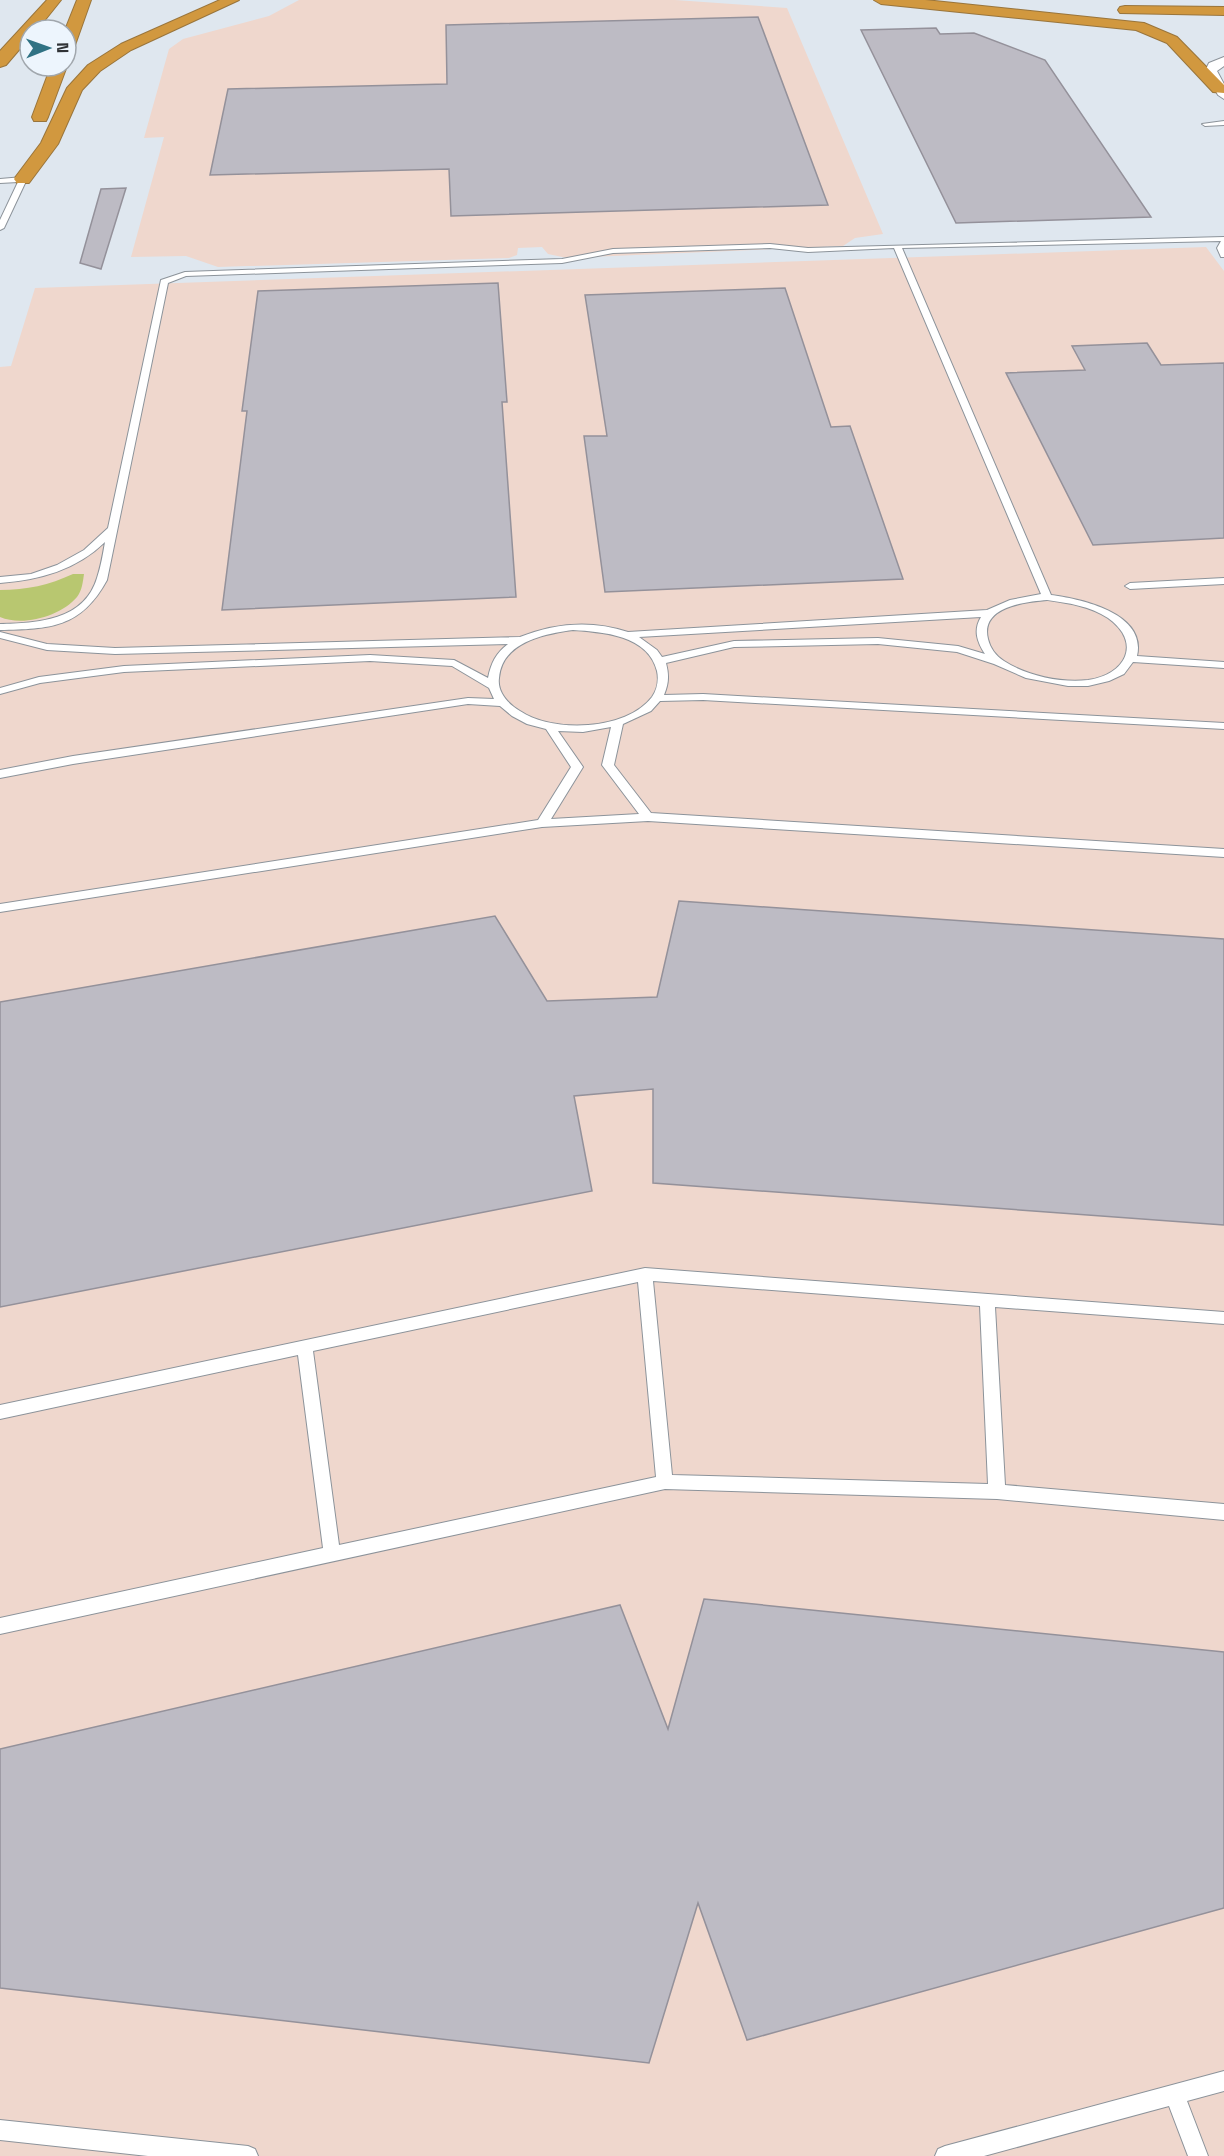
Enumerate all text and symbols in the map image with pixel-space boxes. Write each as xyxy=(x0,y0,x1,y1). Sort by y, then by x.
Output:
north arrow xyxy=(18,18,78,78)
text: N xyxy=(52,42,73,53)

